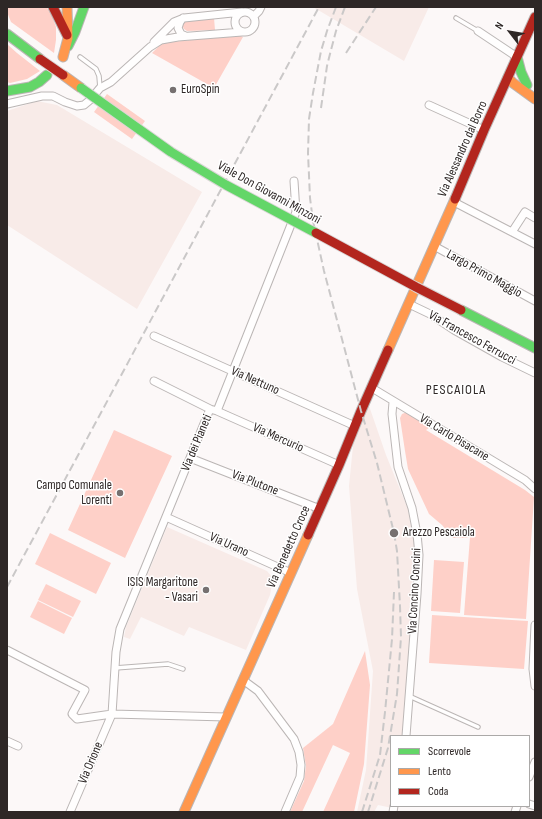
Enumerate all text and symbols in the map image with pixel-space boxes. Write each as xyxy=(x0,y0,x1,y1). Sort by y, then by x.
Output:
north arrow xyxy=(490,12,530,52)
text: N xyxy=(492,20,506,31)
place label: EuroSpin xyxy=(181,82,220,98)
marker: EuroSpin xyxy=(168,85,178,95)
street label: Via Alessandro dal Borro xyxy=(435,99,491,199)
street label: Viale Don Giovanni Minzoni xyxy=(215,158,323,228)
street label: Largo Primo Maggio xyxy=(443,247,525,301)
street label: Via Francesco Ferrucci xyxy=(426,308,518,368)
street label: Via Nettuno xyxy=(228,363,282,399)
district label: PESCAIOLA xyxy=(426,382,486,398)
street label: Via Carlo Pisacane xyxy=(416,411,492,465)
street label: Via dei Pianeti xyxy=(178,412,216,474)
street label: Via Mercurio xyxy=(250,420,306,456)
street label: Via Plutone xyxy=(229,467,281,499)
place label: Campo Comunale Lorenti xyxy=(36,478,112,509)
marker: Campo Comunale Lorenti xyxy=(115,488,125,498)
street label: Via Benedetto Croce xyxy=(264,503,314,591)
place label: Arezzo Pescaiola xyxy=(403,525,475,541)
marker: Arezzo Pescaiola xyxy=(388,527,400,539)
street label: Via Urano xyxy=(207,529,251,561)
street label: Via Concino Concini xyxy=(405,548,425,634)
place label: ISIS Margaritone - Vasari xyxy=(127,575,198,606)
marker: ISIS Margaritone - Vasari xyxy=(201,585,211,595)
legend xyxy=(390,735,530,807)
street label: Via Orione xyxy=(75,740,107,786)
text: Scorrevole xyxy=(428,744,471,759)
text: Lento xyxy=(428,764,451,779)
text: Coda xyxy=(428,784,448,799)

